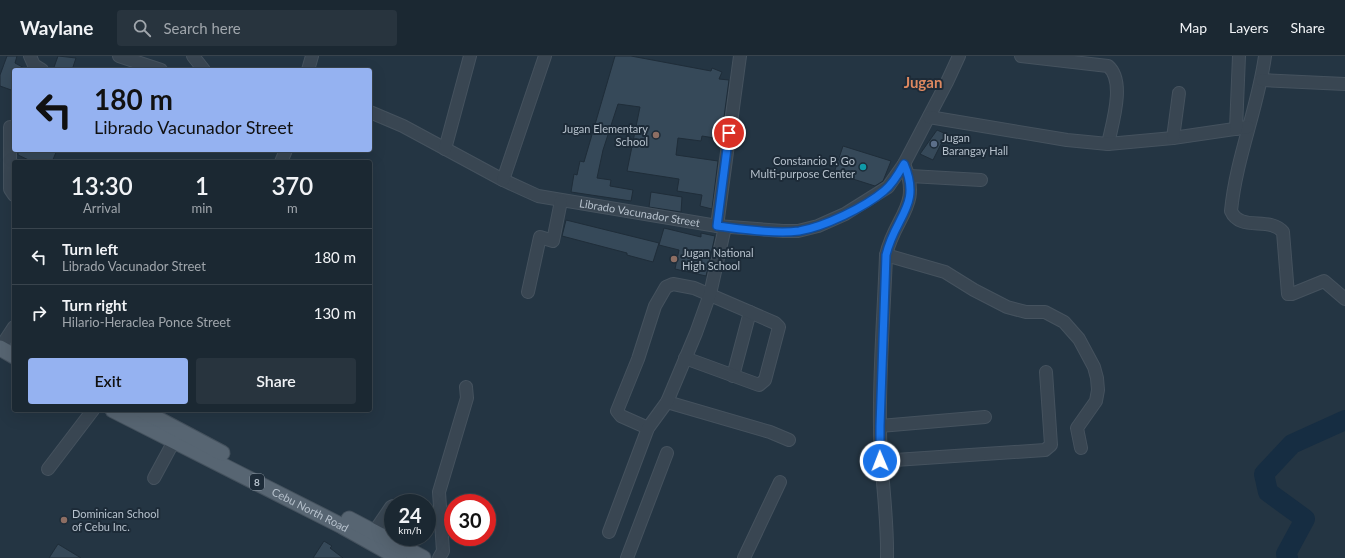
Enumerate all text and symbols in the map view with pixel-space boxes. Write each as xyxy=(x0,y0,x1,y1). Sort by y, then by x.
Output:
search box xyxy=(117,10,397,46)
text: Waylane xyxy=(20,16,93,39)
icon: search xyxy=(131,17,153,39)
text: Search here xyxy=(163,19,241,37)
text: Map xyxy=(1179,19,1207,36)
text: Layers xyxy=(1229,19,1269,36)
text: Share xyxy=(1291,19,1325,36)
district label: Jugan xyxy=(904,73,942,91)
text: 180 m xyxy=(94,82,173,116)
icon: left xyxy=(28,84,80,136)
text: Librado Vacunador Street xyxy=(94,116,293,138)
pin xyxy=(712,116,746,150)
place label: Jugan Elementary School xyxy=(563,122,648,148)
icon: arrive xyxy=(718,122,740,144)
marker: Jugan Elementary School xyxy=(651,130,661,140)
place label: Jugan Barangay Hall xyxy=(942,131,1008,157)
marker: Jugan Barangay Hall xyxy=(929,139,939,149)
place label: Constancio P. Go Multi-purpose Center xyxy=(750,154,855,180)
marker: Constancio P. Go Multi-purpose Center xyxy=(858,162,868,172)
text: 13:30 xyxy=(71,171,133,200)
text: 1 xyxy=(195,171,209,200)
text: 370 xyxy=(271,171,313,200)
street label: Librado Vacunador Street xyxy=(579,196,701,229)
text: Arrival xyxy=(83,200,120,216)
text: min xyxy=(191,200,213,216)
text: m xyxy=(287,200,298,216)
text: Turn left xyxy=(62,240,118,258)
icon: left xyxy=(28,246,50,268)
place label: Jugan National High School xyxy=(682,246,754,272)
text: 180 m xyxy=(314,248,356,266)
marker: Jugan National High School xyxy=(669,254,679,264)
text: Librado Vacunador Street xyxy=(62,258,206,274)
text: Turn right xyxy=(62,296,127,314)
icon: right xyxy=(28,302,50,324)
text: 130 m xyxy=(314,304,356,322)
text: Hilario-Heraclea Ponce Street xyxy=(62,314,231,330)
button: Exit xyxy=(28,358,188,404)
button: Share xyxy=(196,358,356,404)
position arrow xyxy=(859,440,901,482)
road number: 8 xyxy=(250,474,264,490)
street label: Cebu North Road xyxy=(270,485,351,534)
speed limit sign: 30 xyxy=(444,494,496,546)
text: 24 xyxy=(398,503,422,527)
place label: Dominican School of Cebu Inc. xyxy=(72,507,159,533)
marker: Dominican School of Cebu Inc. xyxy=(59,515,69,525)
text: km/h xyxy=(398,524,422,536)

